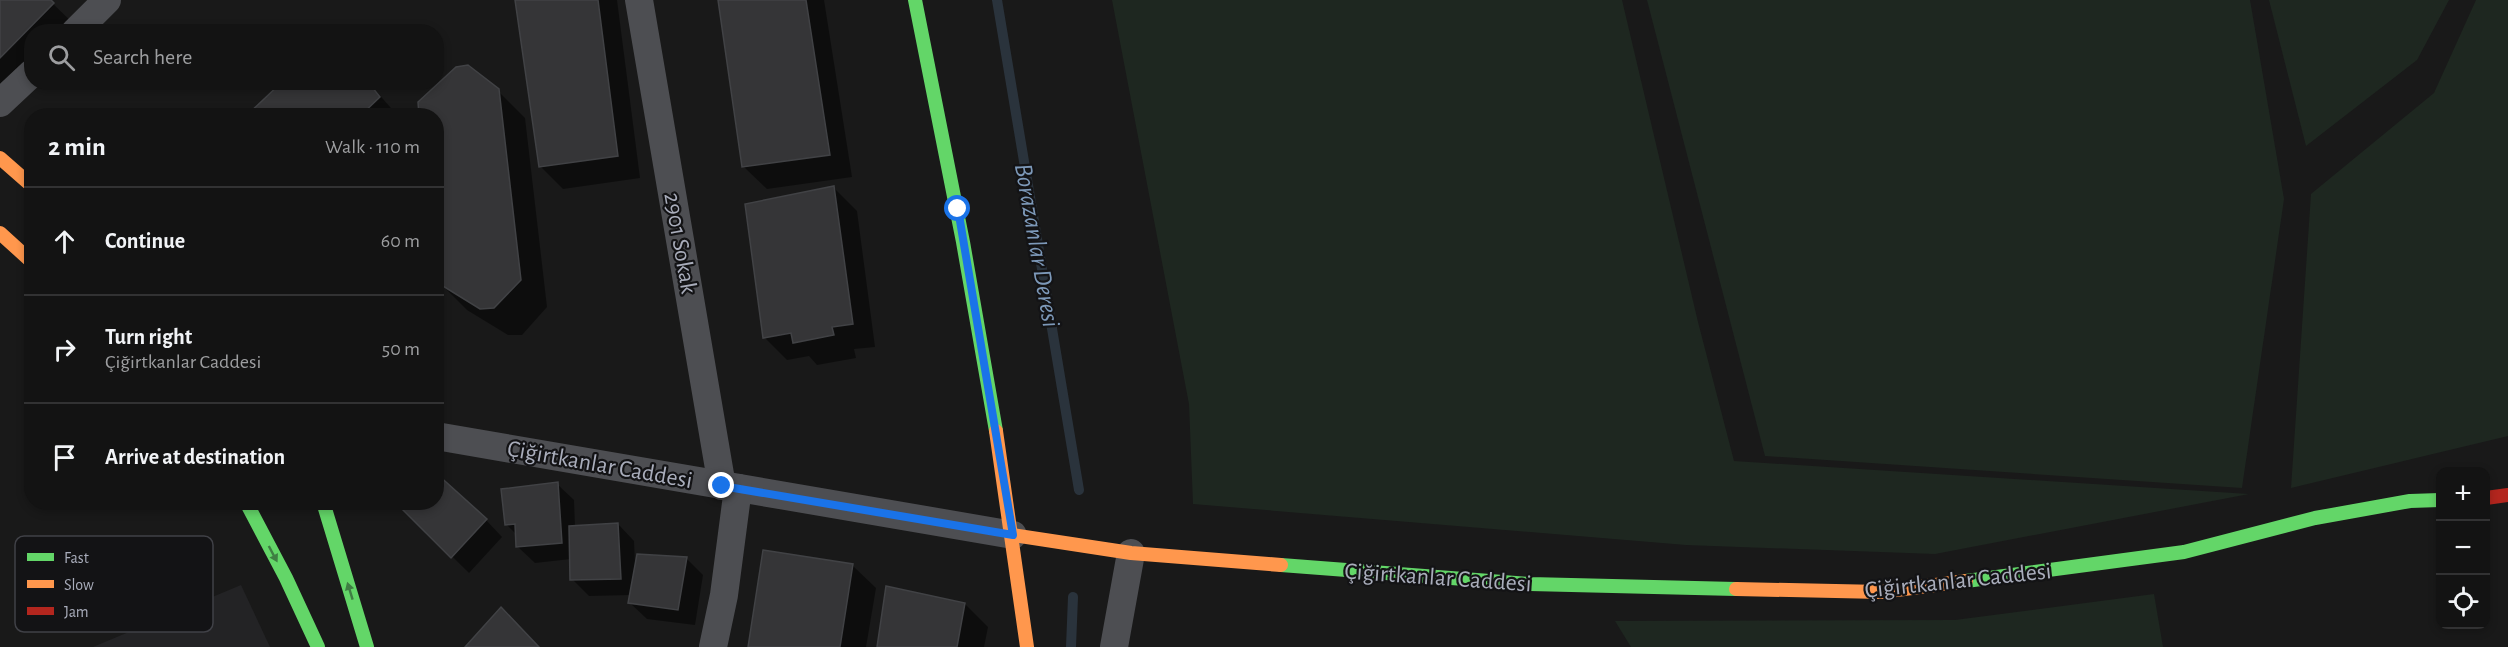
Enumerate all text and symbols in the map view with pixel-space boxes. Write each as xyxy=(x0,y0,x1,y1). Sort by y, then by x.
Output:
search box xyxy=(24,24,444,90)
icon: search xyxy=(45,41,78,74)
text: Search here xyxy=(93,46,192,68)
text: 2 min xyxy=(48,134,106,160)
text: Walk · 110 m xyxy=(325,137,420,157)
water label: Borazanlar Deresi xyxy=(1010,161,1064,329)
street label: 2901 Sokak xyxy=(659,191,701,296)
route start xyxy=(944,195,970,221)
icon: ahead xyxy=(48,225,81,258)
text: Continue xyxy=(105,230,185,252)
text: 60 m xyxy=(381,231,420,251)
text: Turn right xyxy=(105,326,192,348)
icon: right xyxy=(48,333,81,366)
text: 50 m xyxy=(382,339,420,359)
text: Çiğirtkanlar Caddesi xyxy=(105,352,261,372)
street label: Çiğirtkanlar Caddesi xyxy=(505,437,694,493)
icon: arrive xyxy=(48,441,81,474)
text: Arrive at destination xyxy=(105,446,285,468)
map controls xyxy=(2436,467,2490,629)
button: + xyxy=(2436,467,2490,521)
route end xyxy=(708,472,734,498)
button: − xyxy=(2436,521,2490,575)
legend xyxy=(15,536,213,632)
one-way arrow xyxy=(268,546,278,563)
text: Fast xyxy=(64,550,89,566)
street label: Çiğirtkanlar Caddesi xyxy=(1344,559,1532,597)
street label: Çiğirtkanlar Caddesi xyxy=(1864,559,2053,603)
button: locate xyxy=(2436,575,2490,629)
text: Slow xyxy=(64,577,94,593)
one-way arrow xyxy=(345,582,354,600)
text: Jam xyxy=(64,604,89,620)

